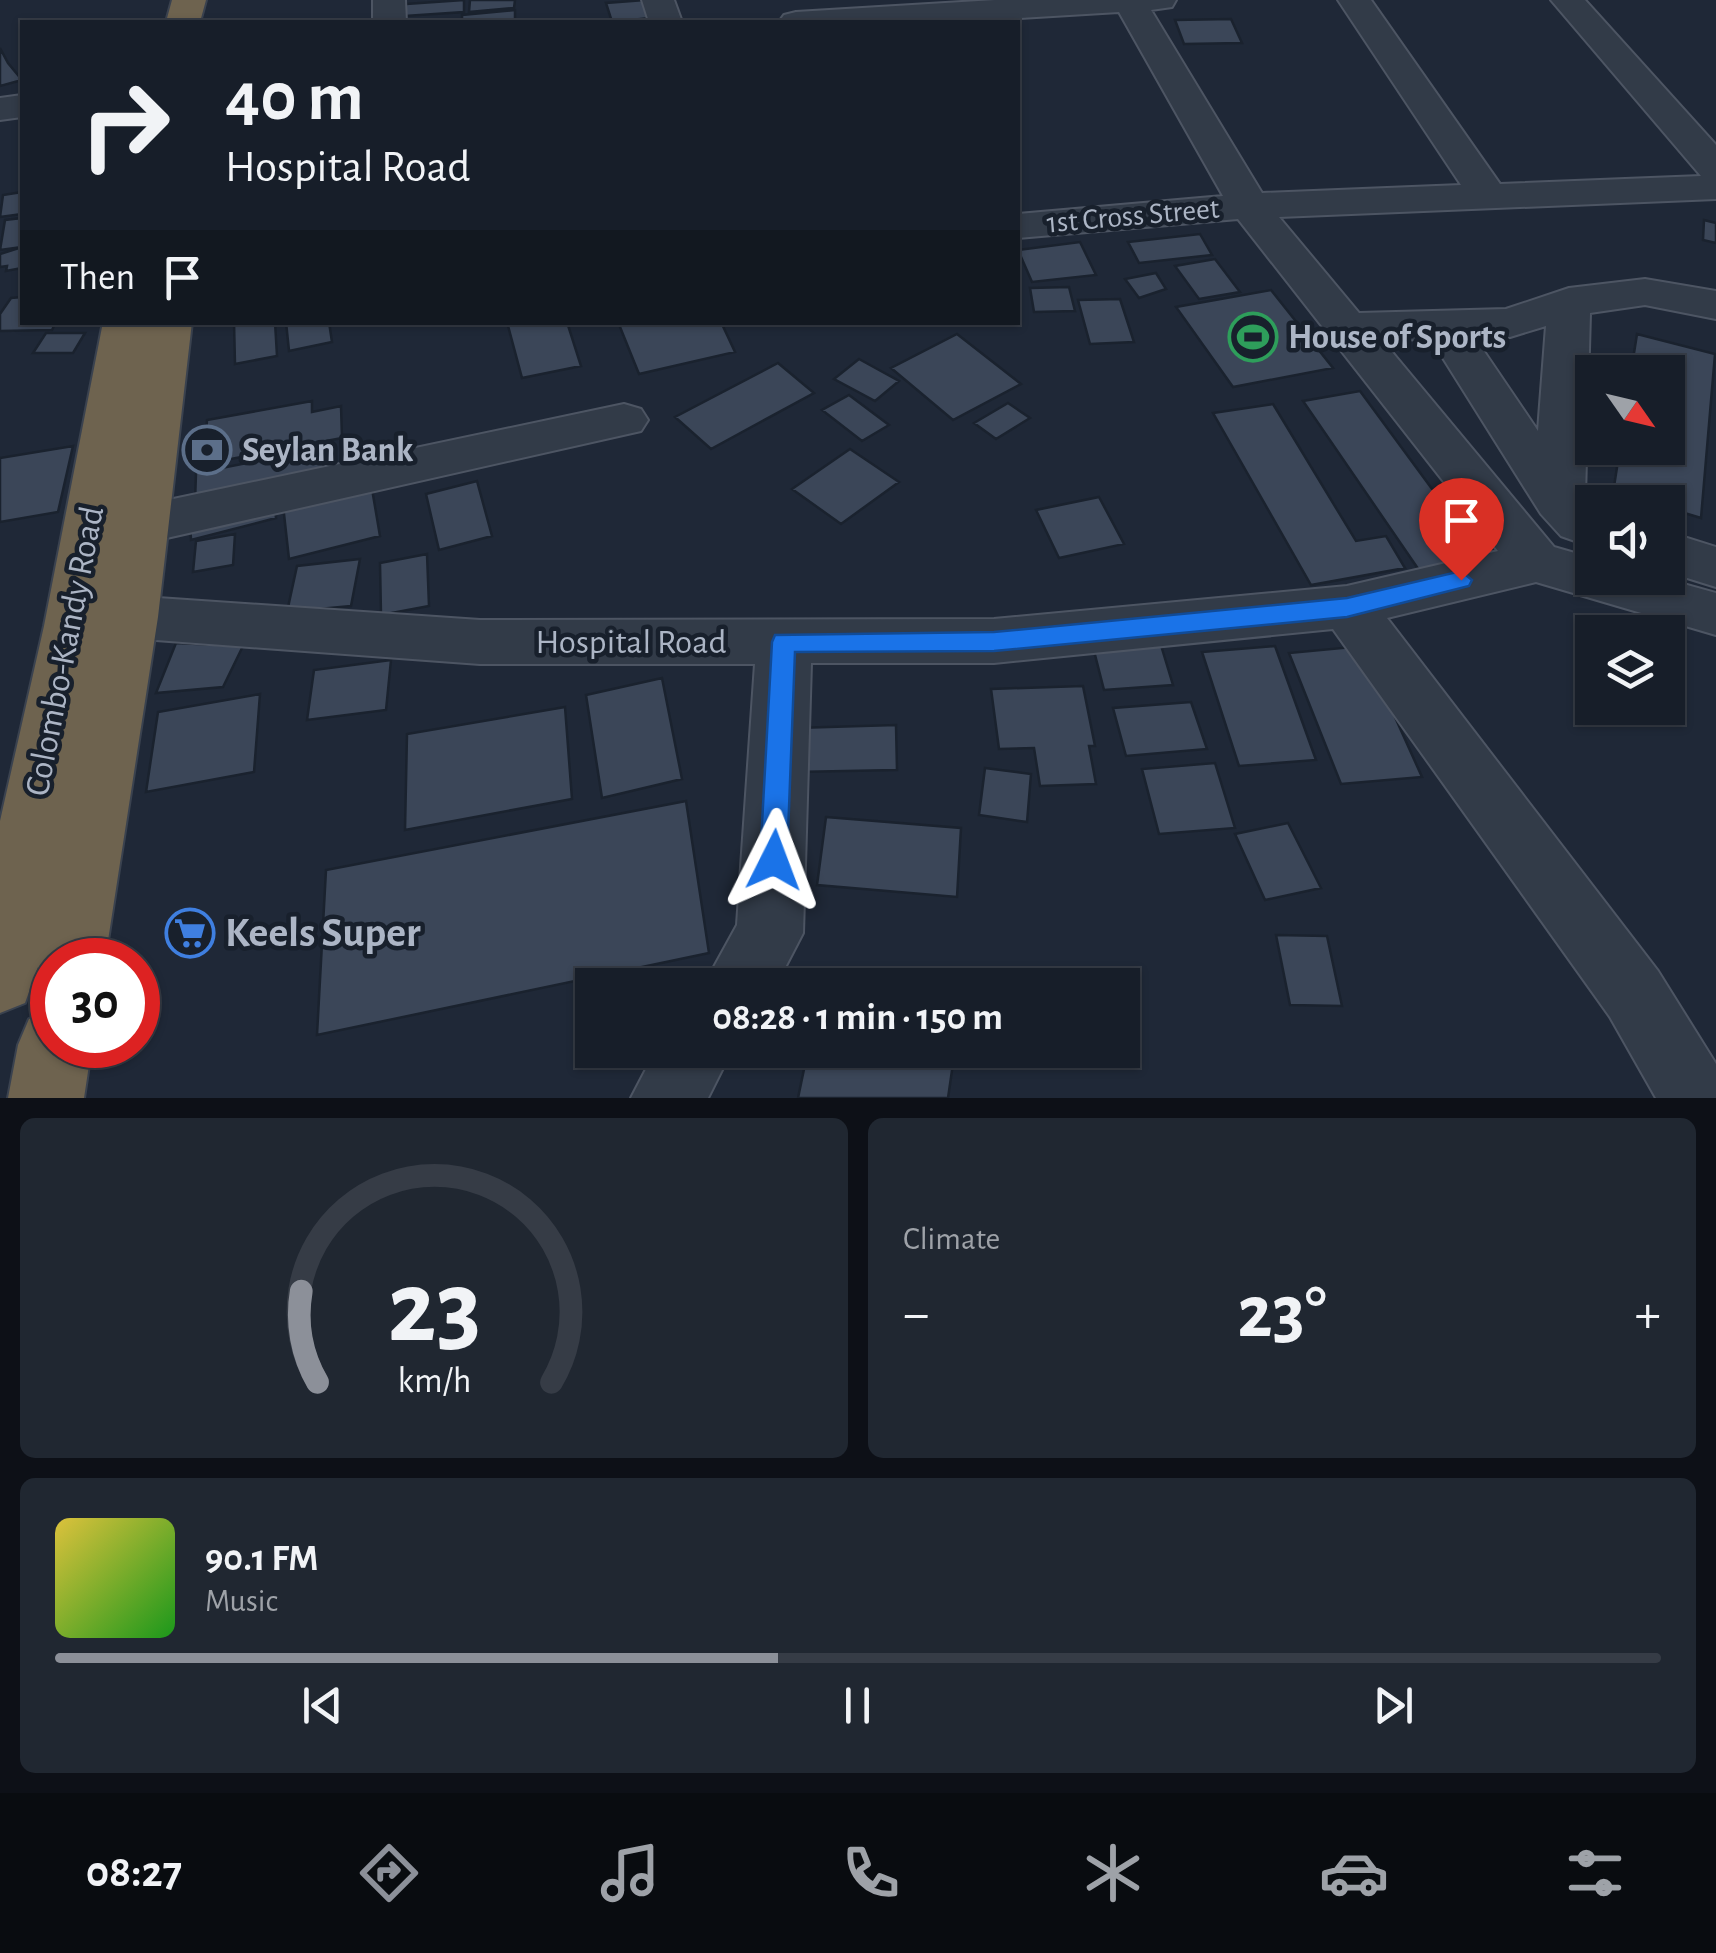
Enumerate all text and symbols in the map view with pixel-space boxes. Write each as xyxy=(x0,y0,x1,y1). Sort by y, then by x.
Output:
icon: right xyxy=(60,60,190,190)
text: 40 m xyxy=(225,63,364,133)
text: Hospital Road xyxy=(225,145,471,190)
street label: 1st Cross Street xyxy=(1045,193,1221,238)
icon: arrive xyxy=(155,250,210,305)
text: Then xyxy=(60,259,135,297)
sports icon: House of Sports xyxy=(1227,311,1279,363)
place label: House of Sports xyxy=(1288,320,1506,355)
north arrow xyxy=(1575,355,1685,465)
map controls xyxy=(1575,355,1685,725)
bank icon: Seylan Bank xyxy=(181,424,233,476)
place label: Seylan Bank xyxy=(242,433,414,468)
pin xyxy=(1419,478,1504,581)
button: sound xyxy=(1575,485,1685,595)
icon: arrive xyxy=(1434,493,1489,548)
street label: Colombo-Kandy Road xyxy=(20,503,110,799)
button: layers xyxy=(1575,615,1685,725)
street label: Hospital Road xyxy=(535,625,727,660)
position arrow xyxy=(722,808,826,912)
supermarket icon: Keels Super xyxy=(164,907,216,959)
place label: Keels Super xyxy=(225,912,421,954)
speed limit sign: 30 xyxy=(30,938,160,1068)
text: 08:28 · 1 min · 150 m xyxy=(712,999,1003,1037)
text: Climate xyxy=(903,1223,1000,1255)
text: 23 xyxy=(387,1257,481,1361)
text: 23° xyxy=(1237,1276,1327,1351)
text: − xyxy=(903,1287,929,1342)
text: + xyxy=(1635,1287,1661,1342)
text: km/h xyxy=(397,1363,471,1399)
text: 90.1 FM xyxy=(205,1540,319,1578)
text: Music xyxy=(205,1585,278,1617)
icon: previous xyxy=(295,1678,350,1733)
icon: pause xyxy=(830,1678,885,1733)
icon: next xyxy=(1366,1678,1421,1733)
icon: directions xyxy=(354,1838,424,1908)
icon: music xyxy=(595,1838,665,1908)
icon: phone xyxy=(836,1838,906,1908)
icon: climate xyxy=(1078,1838,1148,1908)
icon: car xyxy=(1319,1838,1389,1908)
icon: filters xyxy=(1560,1838,1630,1908)
text: 08:27 xyxy=(86,1850,182,1895)

